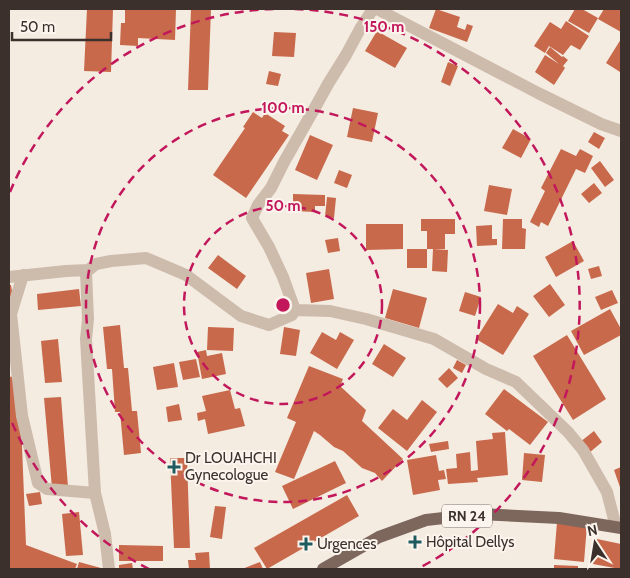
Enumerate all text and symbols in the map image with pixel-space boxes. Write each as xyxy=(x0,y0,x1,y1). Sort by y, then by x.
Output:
scale bar xyxy=(12,10,111,42)
text: 50 m xyxy=(20,18,55,36)
text: 150 m xyxy=(364,18,404,36)
text: 100 m xyxy=(261,99,305,117)
text: 50 m xyxy=(265,197,301,215)
centre of rings xyxy=(274,296,292,314)
place label: Dr LOUAHCHI Gynecologue xyxy=(185,449,277,484)
marker: Dr LOUAHCHI Gynecologue xyxy=(167,460,181,474)
road number: RN 24 xyxy=(442,504,492,528)
north arrow xyxy=(570,518,620,568)
text: N xyxy=(586,520,599,540)
place label: Hôpital Dellys xyxy=(426,533,515,551)
place label: Urgences xyxy=(317,535,376,553)
marker: Hôpital Dellys xyxy=(408,535,422,549)
marker: Urgences xyxy=(299,537,313,551)

